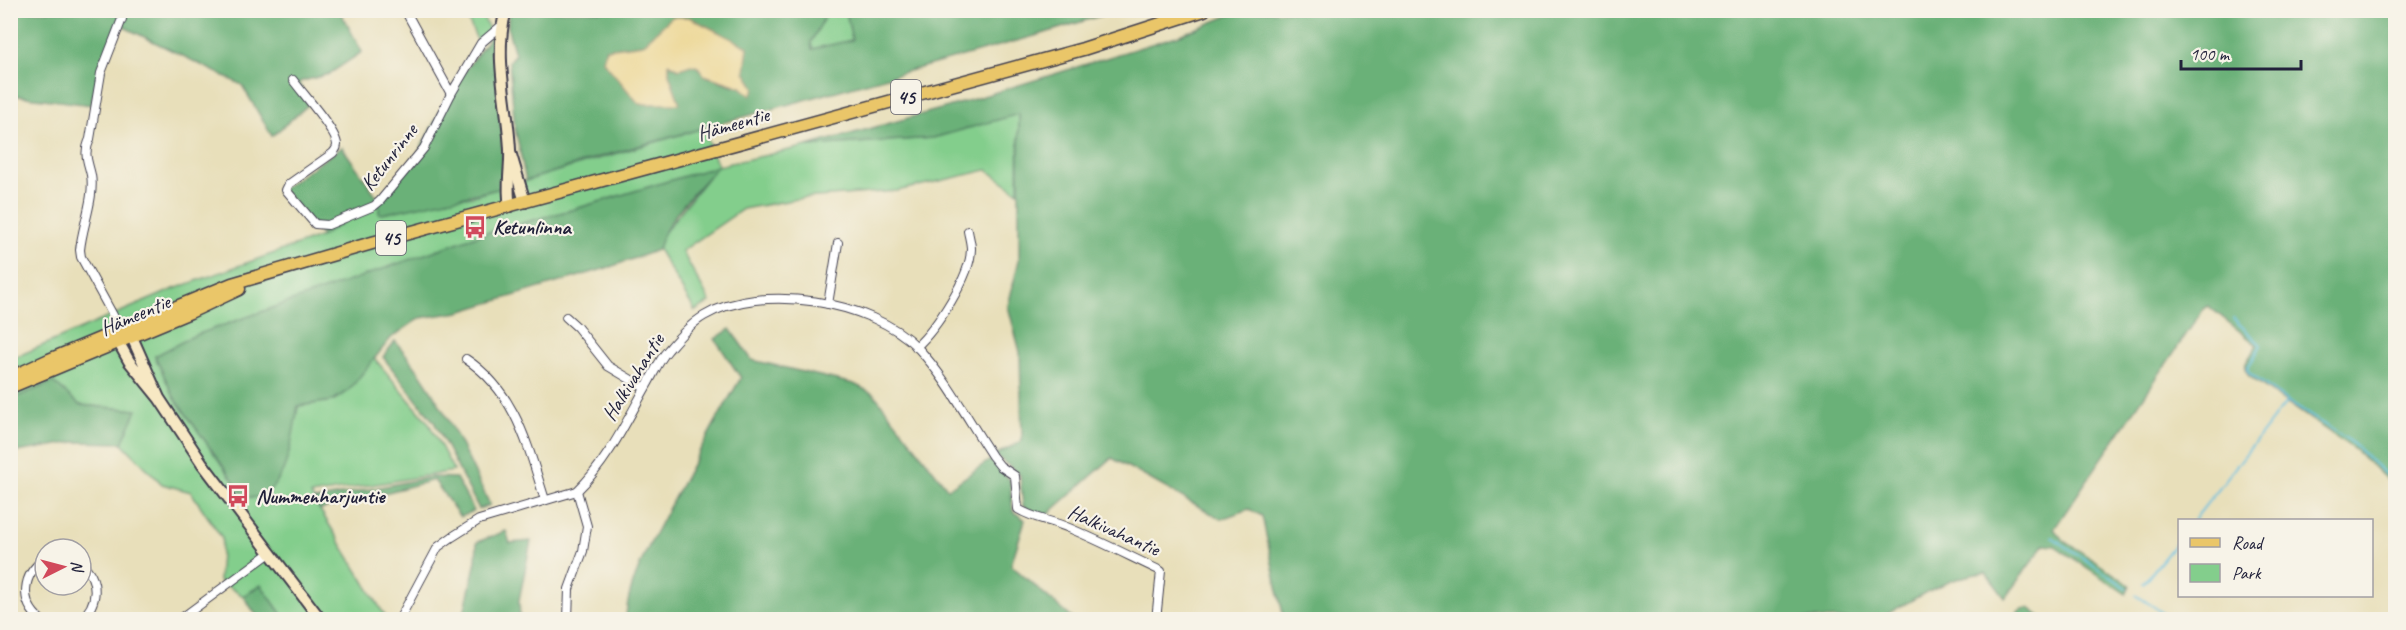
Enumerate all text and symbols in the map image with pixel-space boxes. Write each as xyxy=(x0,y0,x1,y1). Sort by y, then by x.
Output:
scale bar xyxy=(2181,33,2301,71)
text: 100 m xyxy=(2190,43,2231,65)
road number: 45 xyxy=(891,80,921,114)
street label: Hämeentie xyxy=(694,101,774,147)
street label: Ketunrinne xyxy=(355,117,425,196)
bus stop icon: Ketunlinna xyxy=(462,214,488,240)
place label: Ketunlinna xyxy=(493,214,572,240)
road number: 45 xyxy=(376,221,406,255)
street label: Hämeentie xyxy=(96,288,176,341)
street label: Halkivahantie xyxy=(596,328,671,425)
bus stop icon: Nummenharjuntie xyxy=(225,483,251,509)
place label: Nummenharjuntie xyxy=(256,483,386,509)
street label: Halkivahantie xyxy=(1064,498,1165,562)
legend xyxy=(2178,519,2373,597)
text: Road xyxy=(2232,532,2265,554)
north arrow xyxy=(33,537,93,597)
text: N xyxy=(66,560,88,575)
text: Park xyxy=(2232,562,2262,584)

